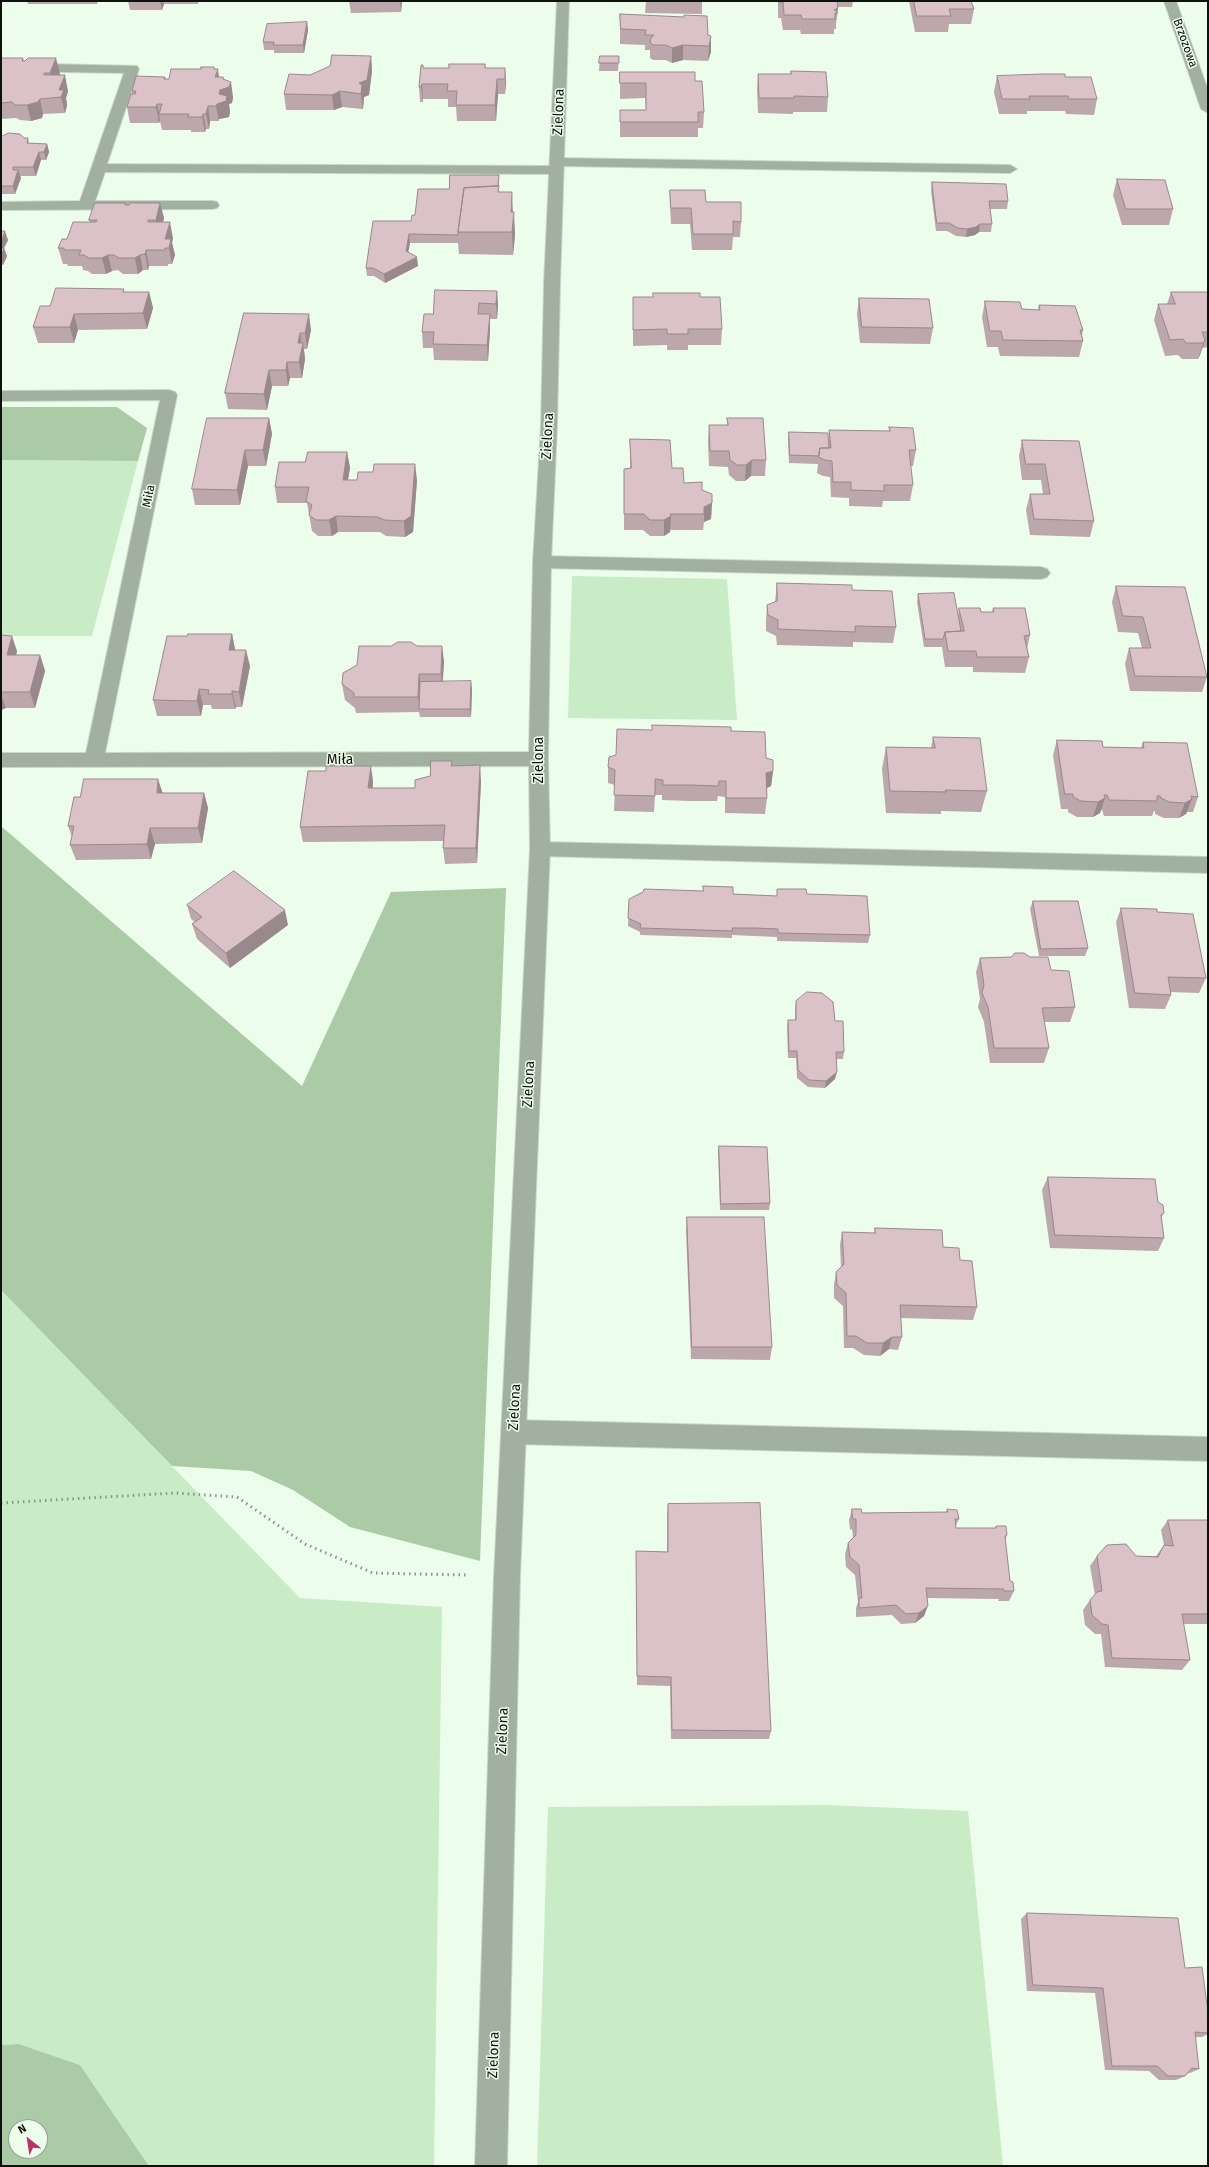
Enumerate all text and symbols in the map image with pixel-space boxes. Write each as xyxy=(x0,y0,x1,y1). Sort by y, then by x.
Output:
street label: Brzozowa xyxy=(1170,17,1200,69)
street label: Zielona xyxy=(550,88,568,136)
street label: Zielona xyxy=(538,412,558,460)
street label: Miła xyxy=(140,483,158,509)
street label: Zielona xyxy=(531,737,547,783)
street label: Miła xyxy=(327,752,353,768)
street label: Zielona xyxy=(519,1060,539,1108)
street label: Zielona xyxy=(505,1383,525,1431)
street label: Zielona xyxy=(494,1707,512,1755)
street label: Zielona xyxy=(485,2031,503,2079)
north arrow xyxy=(8,2119,48,2159)
text: N xyxy=(16,2122,29,2136)

